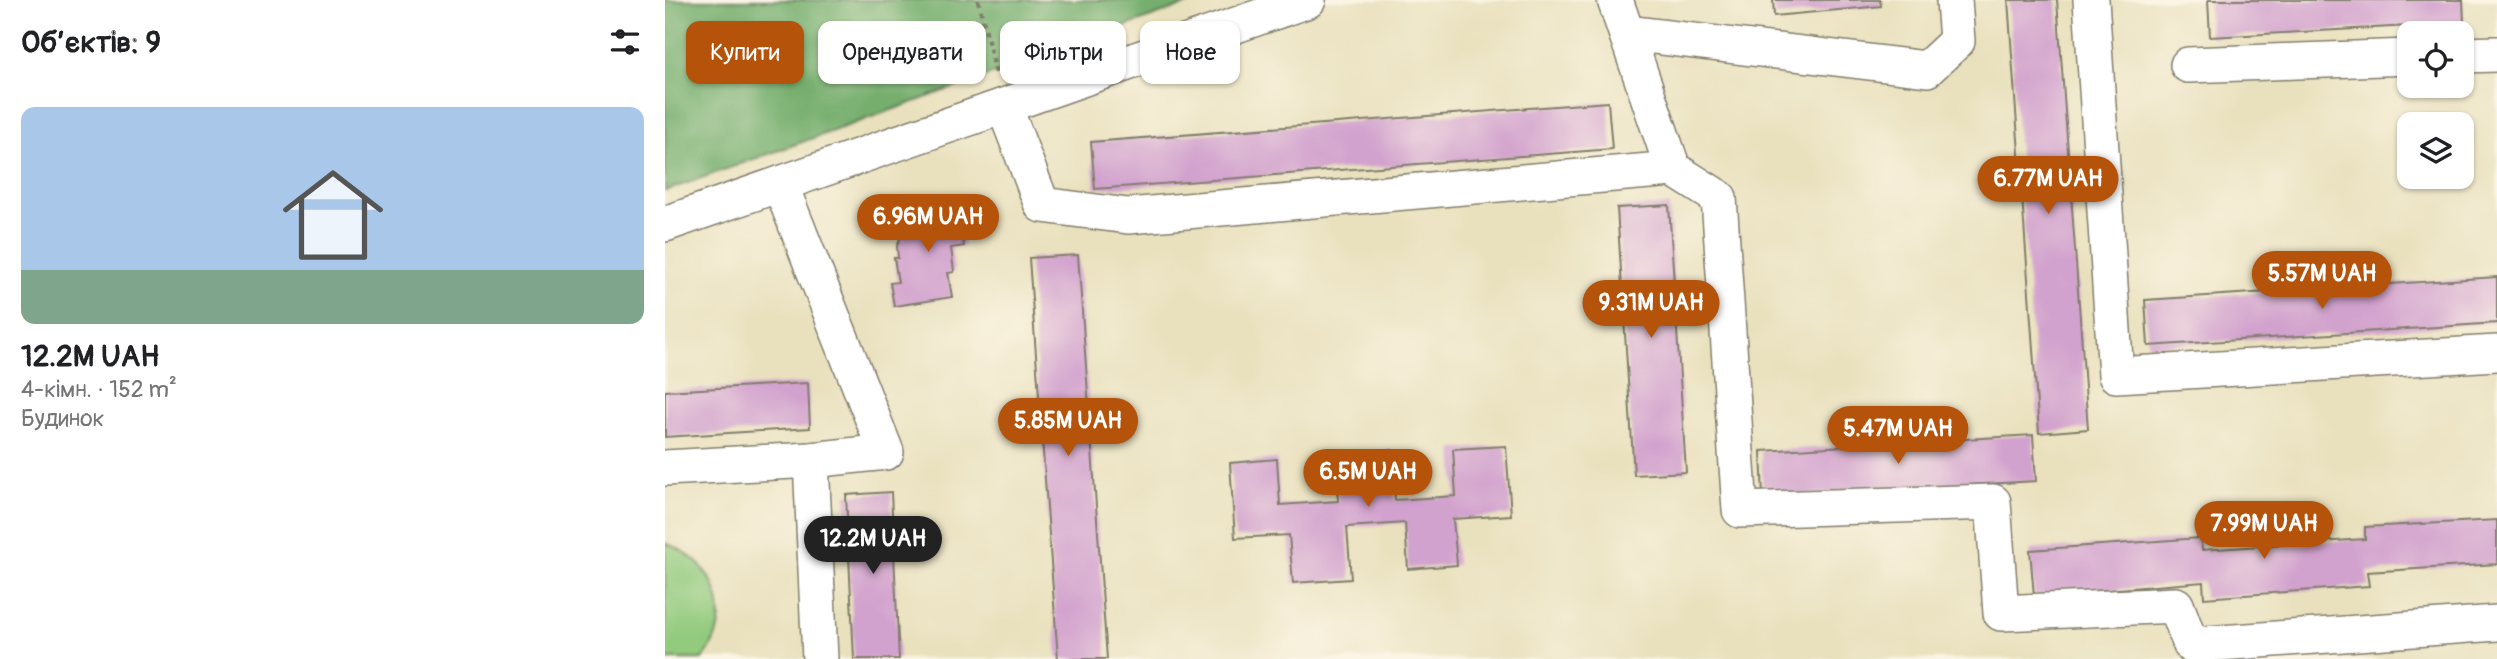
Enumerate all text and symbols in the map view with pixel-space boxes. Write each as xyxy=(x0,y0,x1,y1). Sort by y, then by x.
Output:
chip: Купити xyxy=(686,21,804,84)
chip: Орендувати xyxy=(818,21,986,84)
chip: Фільтри xyxy=(1000,21,1126,84)
chip: Нове xyxy=(1140,21,1240,84)
map controls xyxy=(2397,21,2474,189)
button: locate xyxy=(2397,21,2474,98)
icon: filters xyxy=(606,23,644,61)
text: Об’єктів: 9 xyxy=(21,24,161,61)
button: layers xyxy=(2397,112,2474,189)
icon: home xyxy=(270,152,396,278)
pin: 6.77M UAH xyxy=(1968,156,2128,216)
text: 6.77M UAH xyxy=(1993,164,2103,193)
pin: 6.96M UAH xyxy=(848,194,1008,254)
text: 6.96M UAH xyxy=(873,202,983,231)
pin: 5.57M UAH xyxy=(2242,252,2402,311)
text: 5.57M UAH xyxy=(2268,259,2376,288)
pin: 9.31M UAH xyxy=(1571,280,1731,340)
text: 9.31M UAH xyxy=(1599,288,1703,317)
text: 12.2M UAH xyxy=(21,338,159,375)
text: 4-кімн. · 152 m² xyxy=(21,375,177,404)
pin: 5.85M UAH xyxy=(988,398,1148,458)
text: Будинок xyxy=(21,404,104,433)
text: 5.85M UAH xyxy=(1014,406,1122,435)
pin: 5.47M UAH xyxy=(1818,406,1978,466)
text: 5.47M UAH xyxy=(1843,414,1953,443)
pin: 6.5M UAH xyxy=(1296,449,1440,509)
text: 6.5M UAH xyxy=(1319,457,1417,486)
pin: 7.99M UAH xyxy=(2184,502,2344,561)
text: 7.99M UAH xyxy=(2210,509,2318,538)
pin: 12.2M UAH xyxy=(793,516,953,576)
text: 12.2M UAH xyxy=(820,524,926,553)

